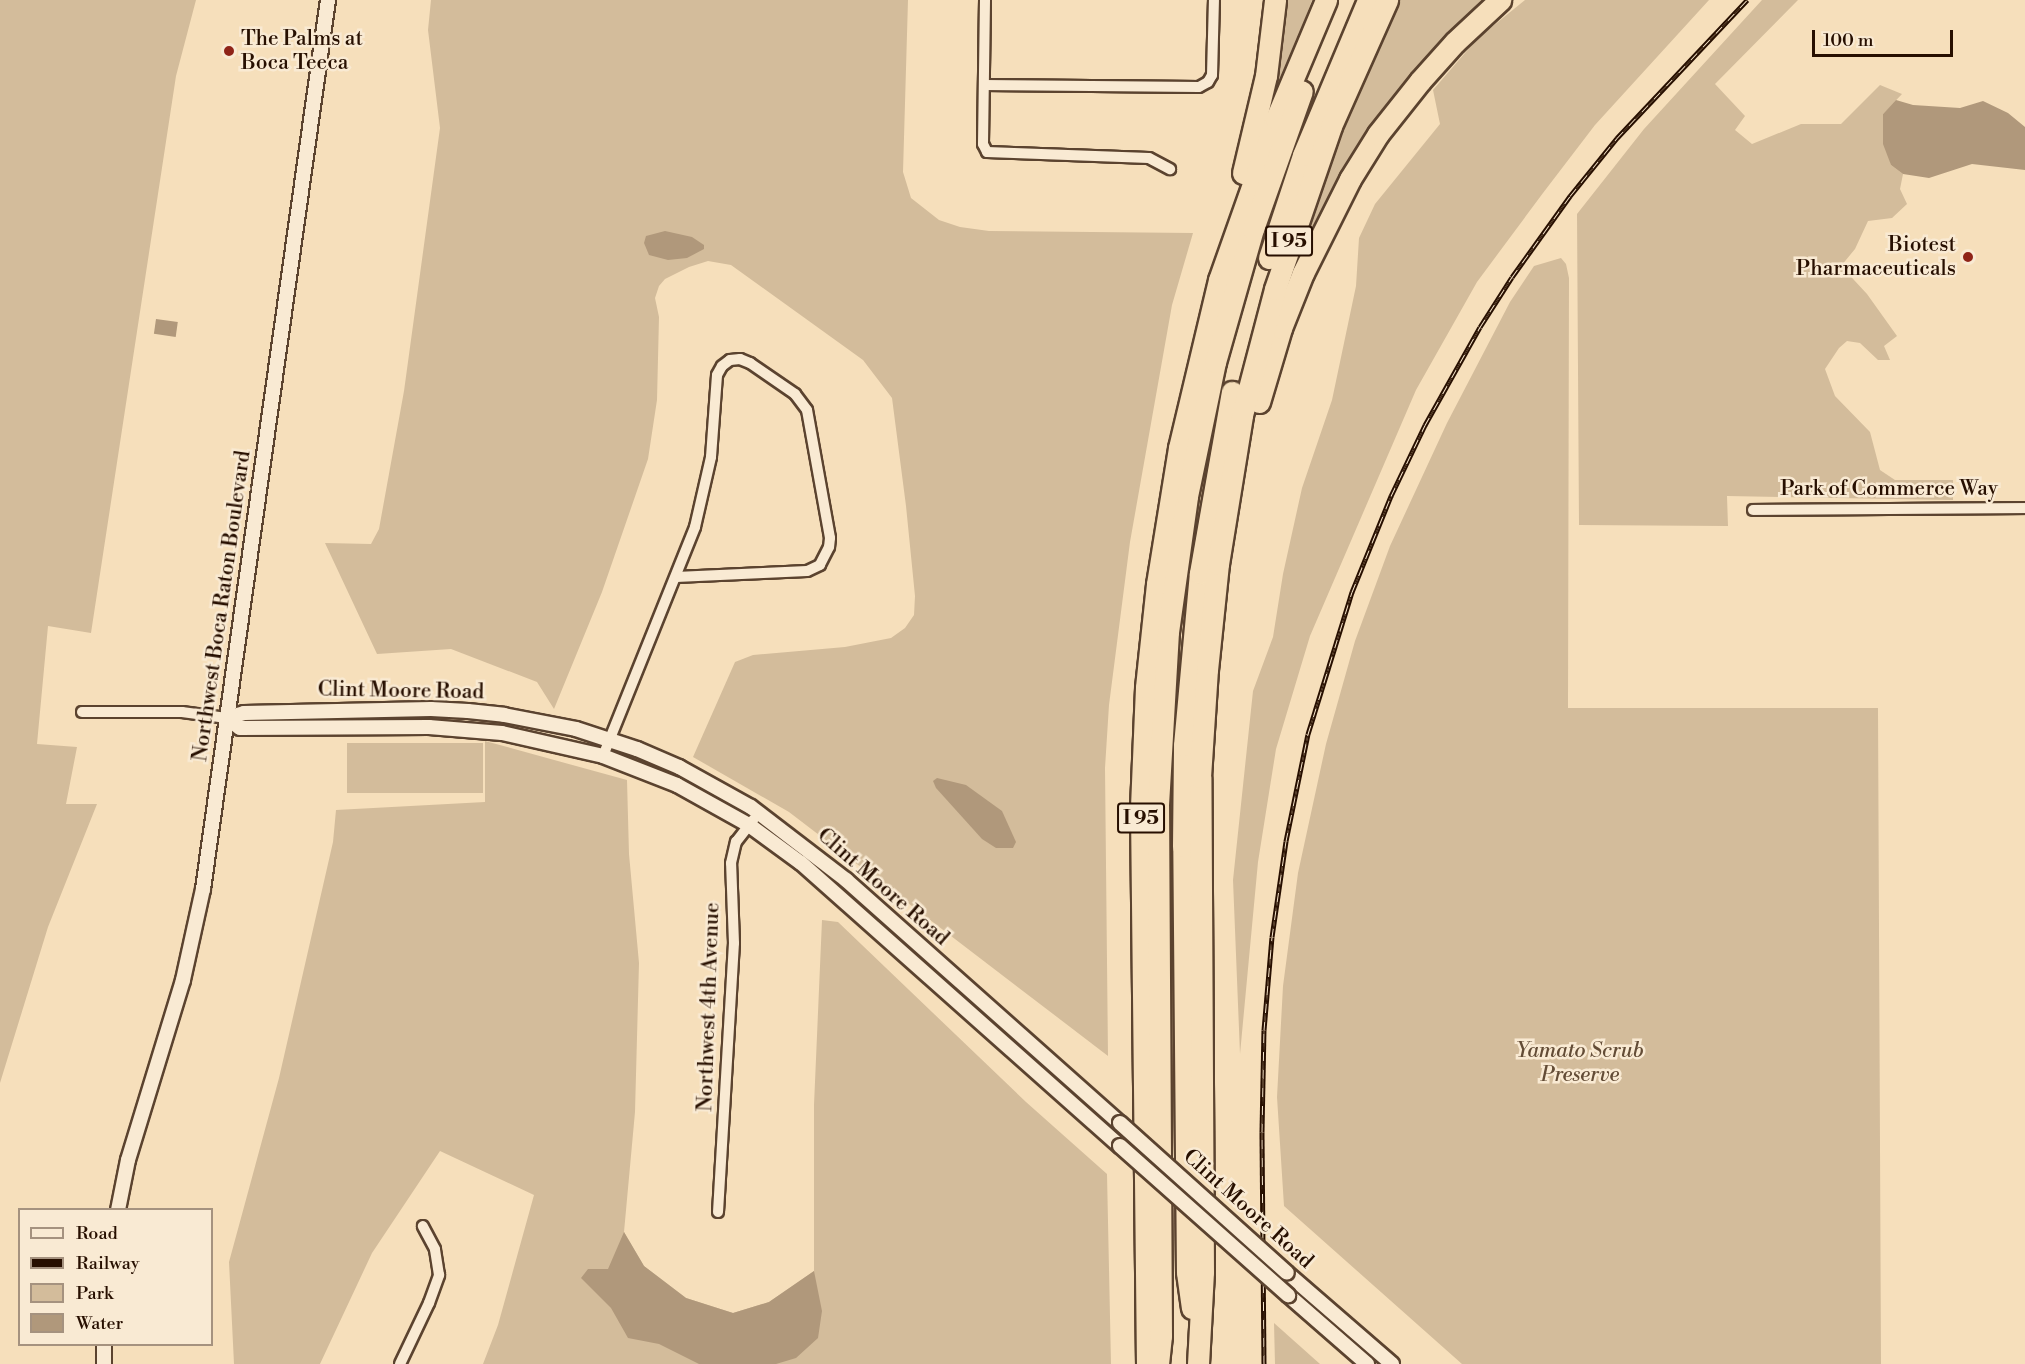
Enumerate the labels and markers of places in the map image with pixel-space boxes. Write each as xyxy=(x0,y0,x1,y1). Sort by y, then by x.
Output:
place label: The Palms at Boca Teeca xyxy=(241,26,363,76)
marker: The Palms at Boca Teeca xyxy=(222,44,236,58)
place label: Biotest Pharmaceuticals xyxy=(1796,232,1956,282)
marker: Biotest Pharmaceuticals xyxy=(1961,250,1975,264)

